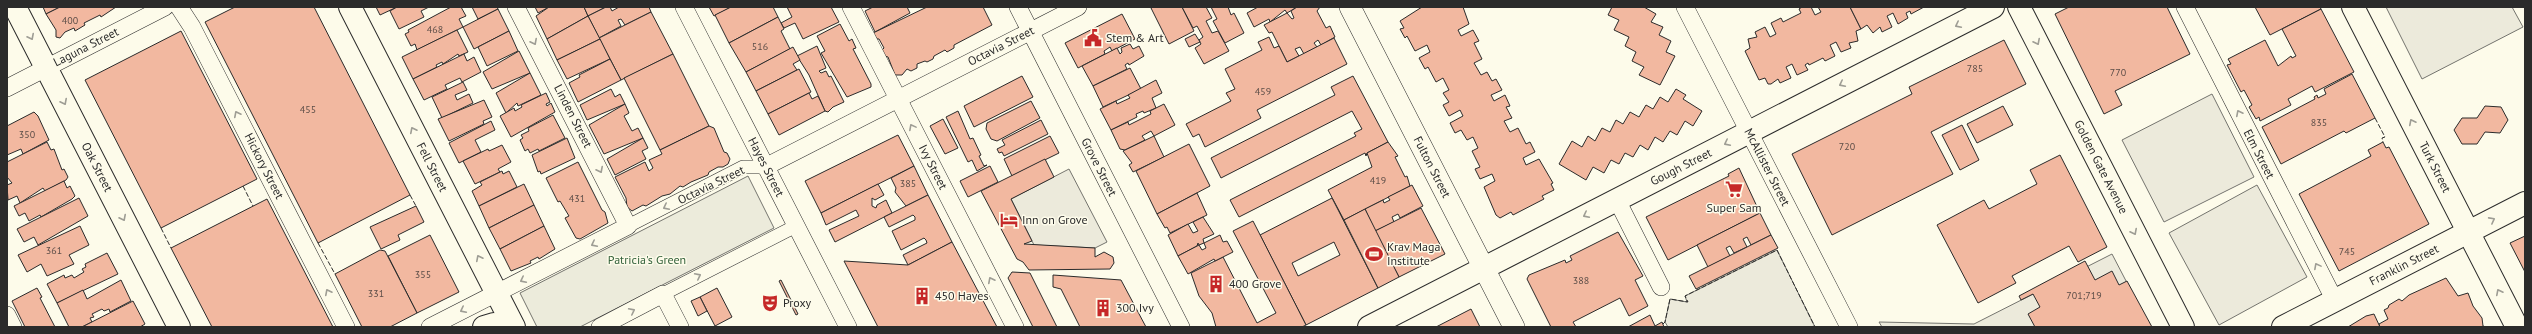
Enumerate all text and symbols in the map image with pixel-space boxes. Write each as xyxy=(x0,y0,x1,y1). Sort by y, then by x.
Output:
house number: 400 xyxy=(62,14,79,27)
one-way arrow xyxy=(1955,20,1962,28)
street label: Octavia Street xyxy=(965,22,1036,69)
house number: 468 xyxy=(427,23,443,36)
street label: Laguna Street xyxy=(51,24,121,69)
public building icon: Stem & Art xyxy=(1083,28,1103,48)
place label: Stem & Art xyxy=(1106,30,1163,45)
one-way arrow xyxy=(26,33,33,41)
one-way arrow xyxy=(529,37,537,45)
one-way arrow xyxy=(2032,37,2040,45)
house number: 516 xyxy=(752,40,768,53)
house number: 785 xyxy=(1967,62,1983,75)
house number: 770 xyxy=(2110,66,2127,79)
one-way arrow xyxy=(1839,79,1847,87)
street label: Linden Street xyxy=(551,82,596,150)
house number: 459 xyxy=(1255,85,1271,98)
one-way arrow xyxy=(59,98,67,106)
house number: 455 xyxy=(300,103,316,116)
one-way arrow xyxy=(2236,109,2243,117)
one-way arrow xyxy=(234,111,242,118)
house number: 835 xyxy=(2311,116,2327,129)
street label: Golden Gate Avenue xyxy=(2071,117,2132,216)
one-way arrow xyxy=(2409,119,2417,127)
one-way arrow xyxy=(909,124,917,131)
street label: McAllister Street xyxy=(1741,125,1793,208)
one-way arrow xyxy=(410,127,418,134)
street label: Elm Street xyxy=(2241,127,2278,181)
house number: 350 xyxy=(19,128,36,141)
street label: Hickory Street xyxy=(241,130,287,201)
street label: Fulton Street xyxy=(1411,134,1454,200)
street label: Hayes Street xyxy=(745,135,788,199)
street label: Grove Street xyxy=(1078,135,1120,198)
one-way arrow xyxy=(1723,138,1731,146)
street label: Turk Street xyxy=(2416,139,2455,195)
street label: Oak Street xyxy=(79,140,116,194)
street label: Fell Street xyxy=(414,140,451,194)
house number: 720 xyxy=(1839,140,1856,153)
street label: Ivy Street xyxy=(916,142,951,192)
street label: Gough Street xyxy=(1647,145,1714,188)
street label: Octavia Street xyxy=(675,162,747,207)
one-way arrow xyxy=(595,166,603,173)
house number: 419 xyxy=(1370,174,1386,187)
house number: 385 xyxy=(900,177,916,190)
supermarket icon: Super Sam xyxy=(1724,179,1744,199)
house number: 431 xyxy=(569,192,585,205)
place label: Super Sam xyxy=(1707,200,1761,215)
one-way arrow xyxy=(663,202,670,209)
hotel icon: Inn on Grove xyxy=(999,210,1019,230)
one-way arrow xyxy=(1583,211,1591,218)
place label: Inn on Grove xyxy=(1022,212,1088,227)
one-way arrow xyxy=(118,214,126,221)
one-way arrow xyxy=(2488,217,2495,225)
one-way arrow xyxy=(2130,228,2137,235)
one-way arrow xyxy=(590,239,598,246)
place label: Krav Maga Institute xyxy=(1387,239,1440,268)
street label: Franklin Street xyxy=(2367,241,2441,288)
house number: 361 xyxy=(46,244,62,257)
sports icon: Krav Maga Institute xyxy=(1364,244,1384,264)
house number: 745 xyxy=(2339,245,2355,258)
park label: Patricia's Green xyxy=(608,252,686,267)
one-way arrow xyxy=(476,255,484,262)
one-way arrow xyxy=(2314,263,2322,270)
house number: 355 xyxy=(415,268,431,281)
one-way arrow xyxy=(694,274,701,281)
building icon: 400 Grove xyxy=(1206,274,1226,294)
house number: 388 xyxy=(1573,274,1589,287)
one-way arrow xyxy=(519,275,527,283)
place label: 400 Grove xyxy=(1229,276,1281,291)
one-way arrow xyxy=(988,277,995,284)
building icon: 450 Hayes xyxy=(912,286,932,306)
house number: 331 xyxy=(368,287,384,300)
place label: 450 Hayes xyxy=(935,288,988,303)
one-way arrow xyxy=(325,289,333,297)
house number: 701;719 xyxy=(2066,289,2102,302)
one-way arrow xyxy=(2496,289,2504,296)
theatre icon: Proxy xyxy=(760,293,780,313)
place label: Proxy xyxy=(783,295,812,310)
building icon: 300 Ivy xyxy=(1093,298,1113,318)
place label: 300 Ivy xyxy=(1116,300,1154,315)
one-way arrow xyxy=(460,305,468,313)
one-way arrow xyxy=(627,308,635,315)

